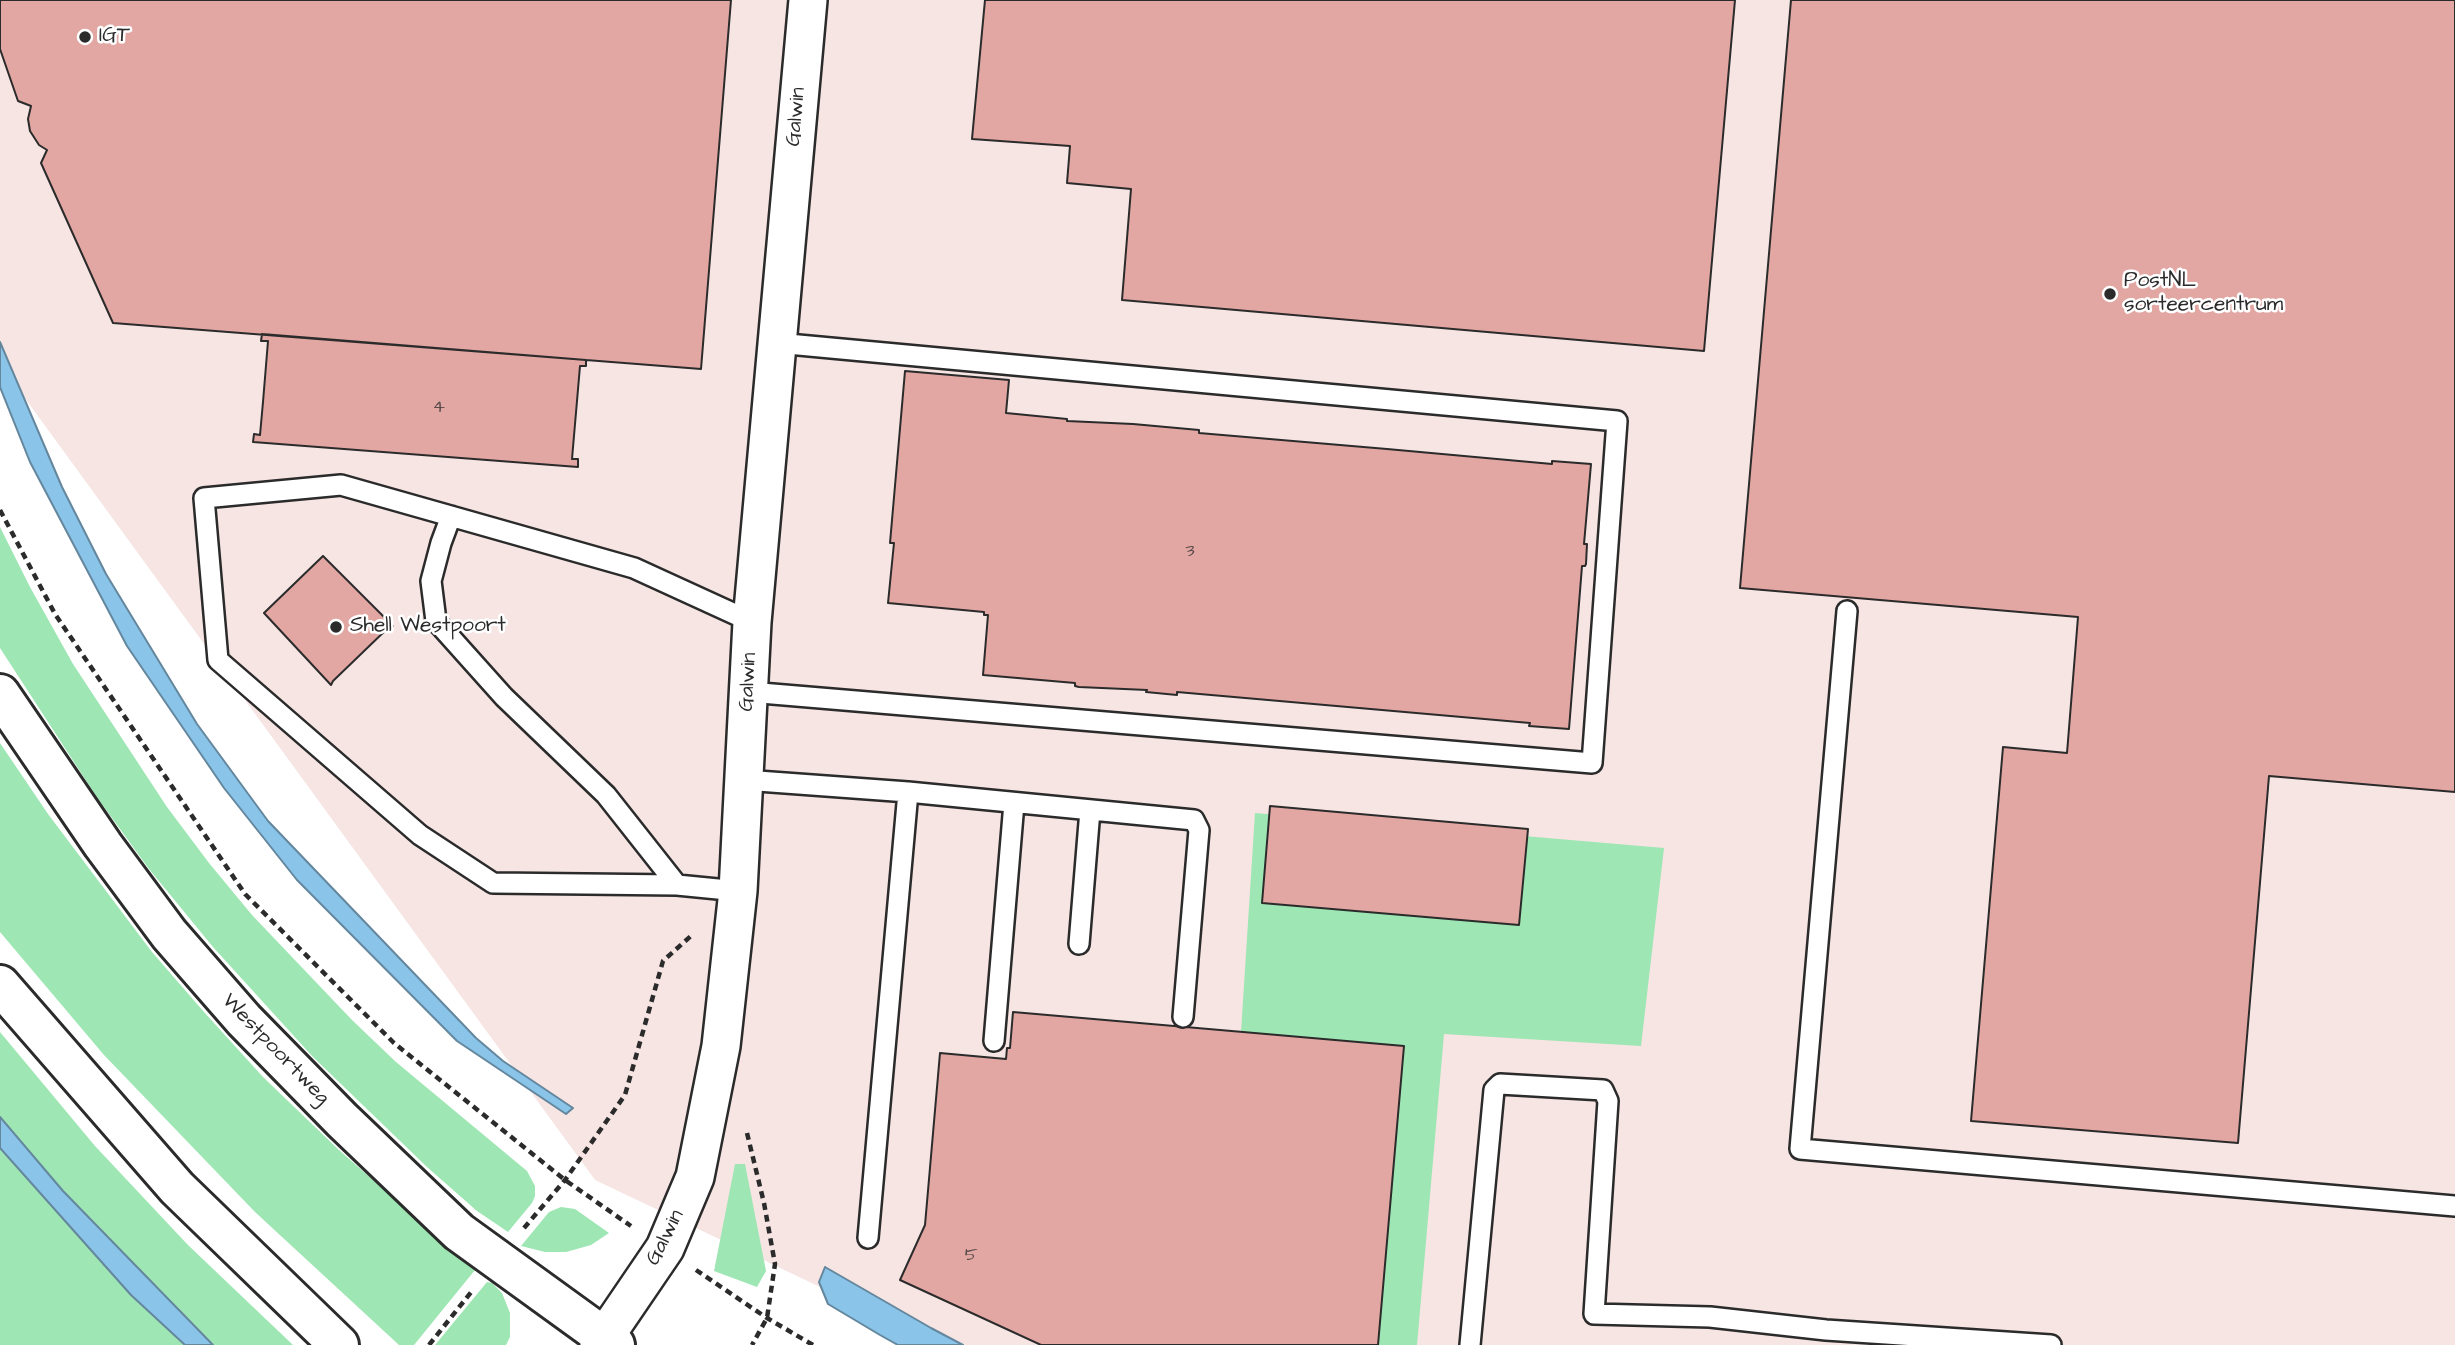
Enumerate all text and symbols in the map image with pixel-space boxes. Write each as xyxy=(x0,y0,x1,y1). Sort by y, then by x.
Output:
place label: IGT xyxy=(99,24,130,50)
marker: IGT xyxy=(77,29,93,45)
street label: Galwin xyxy=(782,86,812,148)
place label: PostNL sorteercentrum xyxy=(2124,269,2283,319)
marker: PostNL sorteercentrum xyxy=(2102,286,2118,302)
house number: 4 xyxy=(433,397,445,419)
house number: 3 xyxy=(1185,541,1195,563)
place label: Shell Westpoort xyxy=(350,614,506,640)
marker: Shell Westpoort xyxy=(328,619,344,635)
street label: Galwin xyxy=(735,652,763,712)
street label: Westpoortweg xyxy=(216,989,334,1111)
street label: Galwin xyxy=(641,1206,691,1270)
house number: 5 xyxy=(965,1245,977,1267)

